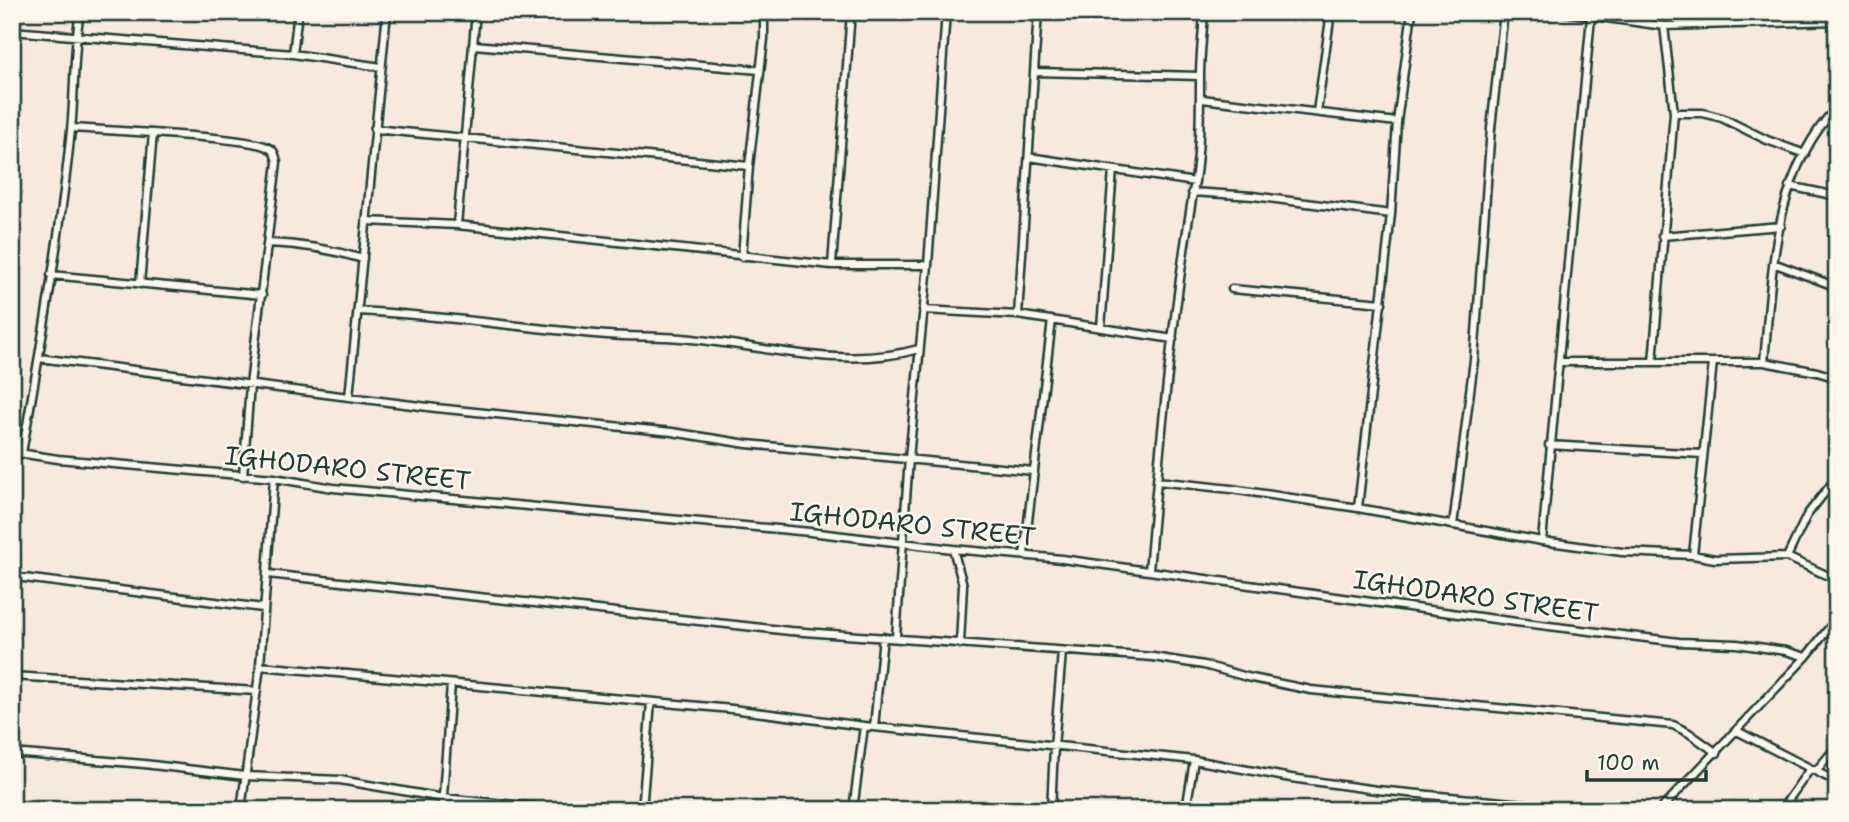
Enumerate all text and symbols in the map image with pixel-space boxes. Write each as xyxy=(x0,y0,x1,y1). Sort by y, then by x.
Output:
street label: IGHODARO STREET xyxy=(223,437,473,498)
street label: IGHODARO STREET xyxy=(788,493,1038,554)
street label: IGHODARO STREET xyxy=(1351,561,1601,630)
scale bar xyxy=(1587,738,1706,782)
text: 100 m xyxy=(1597,749,1660,777)

